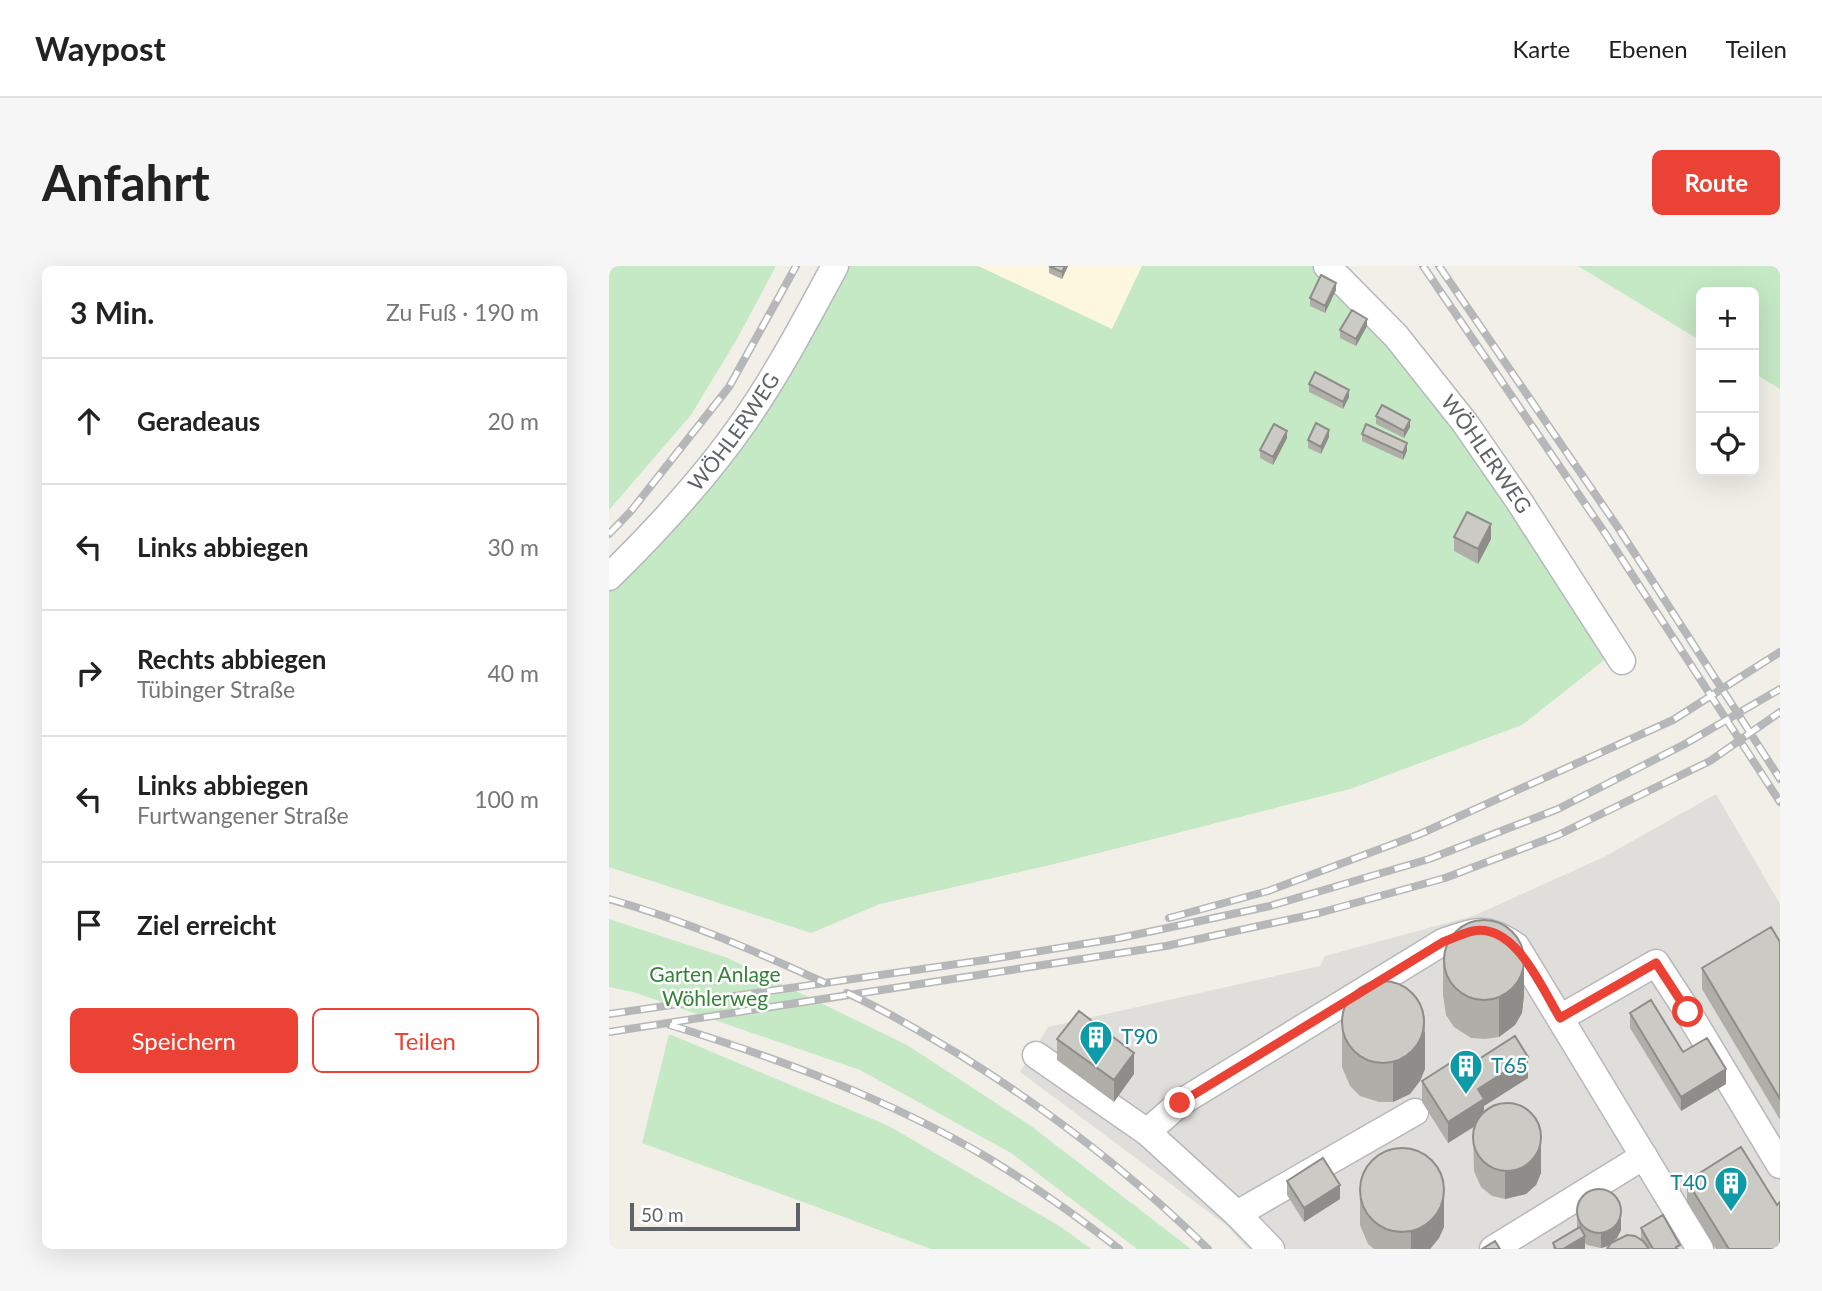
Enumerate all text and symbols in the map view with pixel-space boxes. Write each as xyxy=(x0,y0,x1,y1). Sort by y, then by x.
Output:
text: Waypost xyxy=(35,28,166,68)
text: Karte xyxy=(1513,34,1570,63)
text: Ebenen xyxy=(1608,34,1688,63)
text: Teilen xyxy=(1726,34,1787,63)
button: Route xyxy=(1652,150,1780,215)
text: Anfahrt xyxy=(42,153,210,211)
map controls xyxy=(1696,287,1759,476)
button: + xyxy=(1696,287,1759,350)
text: 3 Min. xyxy=(70,294,155,330)
text: Zu Fuß · 190 m xyxy=(386,298,539,326)
button: − xyxy=(1696,350,1759,413)
street label: WÖHLERWEG xyxy=(682,368,784,495)
street label: WÖHLERWEG xyxy=(1437,389,1537,517)
icon: ahead xyxy=(70,402,108,440)
text: Geradeaus xyxy=(137,405,260,437)
text: 20 m xyxy=(488,407,539,435)
button: locate xyxy=(1696,413,1759,476)
icon: left xyxy=(70,528,108,566)
text: Links abbiegen xyxy=(137,531,309,563)
text: 30 m xyxy=(488,533,539,561)
text: Rechts abbiegen xyxy=(137,643,326,675)
icon: right xyxy=(70,654,108,692)
text: 40 m xyxy=(488,659,539,687)
text: Tübinger Straße xyxy=(137,675,295,703)
text: Links abbiegen xyxy=(137,769,309,801)
icon: left xyxy=(70,780,108,818)
text: 100 m xyxy=(474,785,539,813)
text: Furtwangener Straße xyxy=(137,801,349,829)
icon: arrive xyxy=(70,906,108,944)
text: Ziel erreicht xyxy=(137,909,276,941)
park label: Garten Anlage Wöhlerweg xyxy=(649,961,781,1010)
route start xyxy=(1672,996,1703,1027)
button: Speichern xyxy=(70,1008,298,1073)
button: Teilen xyxy=(312,1008,539,1073)
building icon: T90 xyxy=(1077,1018,1115,1067)
place label: T90 xyxy=(1121,1023,1158,1048)
building icon: T65 xyxy=(1447,1047,1485,1096)
place label: T65 xyxy=(1491,1052,1528,1077)
route end xyxy=(1164,1087,1195,1118)
building icon: T40 xyxy=(1712,1164,1750,1213)
place label: T40 xyxy=(1670,1169,1707,1194)
scale bar xyxy=(630,1200,800,1232)
text: 50 m xyxy=(641,1203,684,1226)

